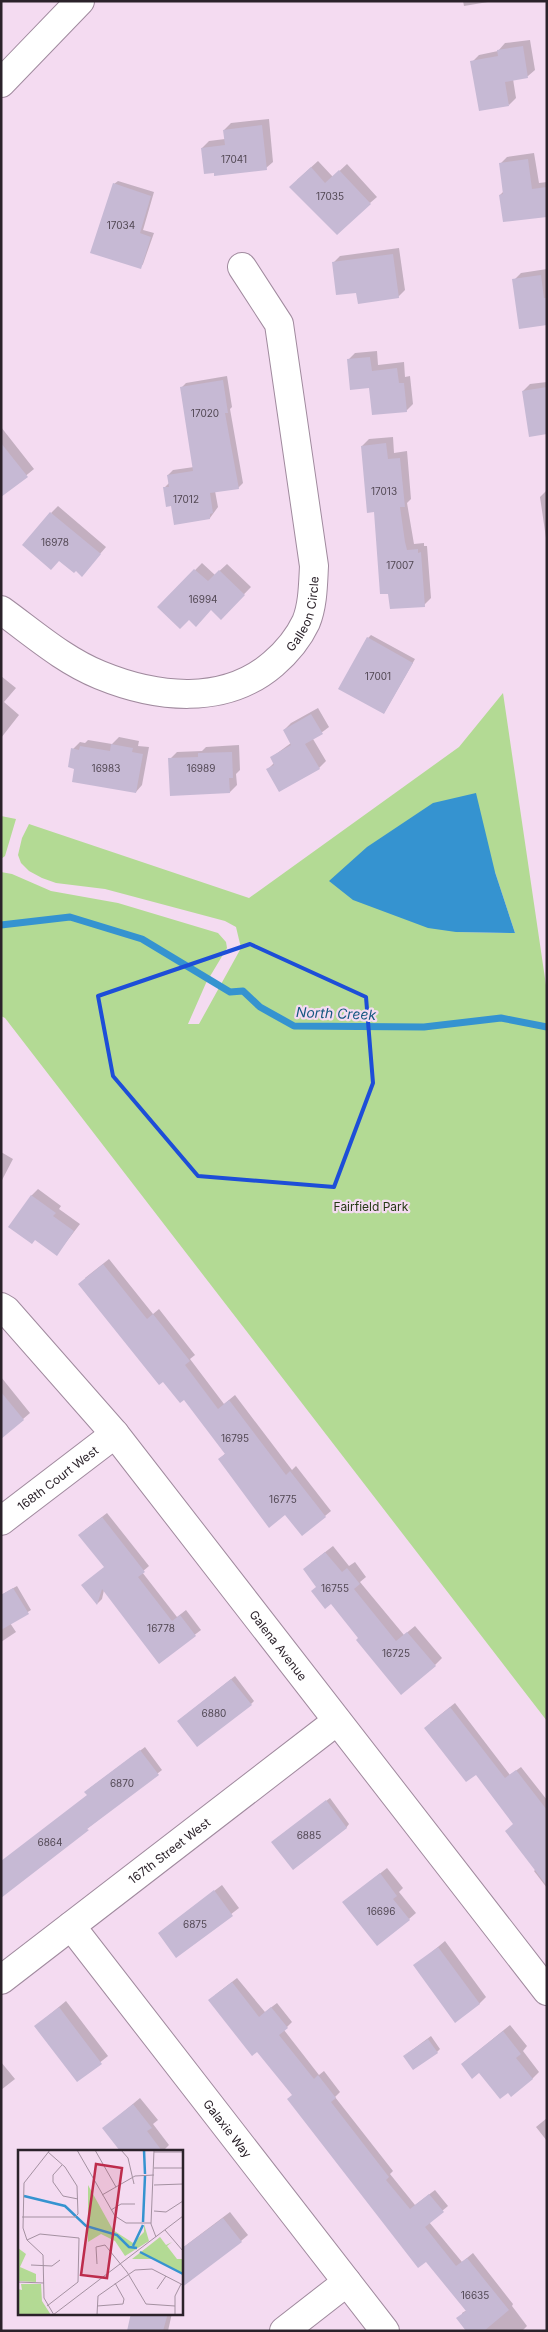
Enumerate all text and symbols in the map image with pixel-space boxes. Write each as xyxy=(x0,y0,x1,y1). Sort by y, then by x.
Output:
house number: 17041 xyxy=(221,153,247,165)
house number: 17035 xyxy=(316,190,344,202)
house number: 17034 xyxy=(107,219,135,231)
house number: 17020 xyxy=(191,407,219,419)
house number: 17013 xyxy=(371,485,397,497)
house number: 17012 xyxy=(173,493,199,505)
house number: 16978 xyxy=(41,536,69,548)
house number: 17007 xyxy=(386,559,414,571)
street label: Galleon Circle xyxy=(282,576,321,654)
house number: 16994 xyxy=(188,593,218,605)
house number: 17001 xyxy=(365,670,391,682)
house number: 16983 xyxy=(92,762,120,774)
house number: 16989 xyxy=(187,762,215,774)
water label: North Creek xyxy=(296,1003,377,1023)
park label: Fairfield Park xyxy=(334,1199,409,1214)
house number: 16795 xyxy=(221,1432,249,1444)
street label: 168th Court West xyxy=(14,1442,101,1514)
house number: 16775 xyxy=(269,1493,297,1505)
house number: 16755 xyxy=(321,1582,349,1594)
street label: Galena Avenue xyxy=(247,1607,311,1683)
house number: 16778 xyxy=(147,1622,175,1634)
house number: 16725 xyxy=(382,1647,410,1659)
house number: 6880 xyxy=(202,1707,226,1719)
house number: 6870 xyxy=(110,1777,134,1789)
street label: 167th Street West xyxy=(125,1814,213,1887)
house number: 6885 xyxy=(297,1829,321,1841)
house number: 6864 xyxy=(37,1836,63,1848)
house number: 16696 xyxy=(367,1905,395,1917)
house number: 6875 xyxy=(183,1918,207,1930)
street label: Galaxie Way xyxy=(201,2096,255,2161)
inset map xyxy=(18,2150,182,2314)
house number: 16635 xyxy=(461,2289,489,2301)

